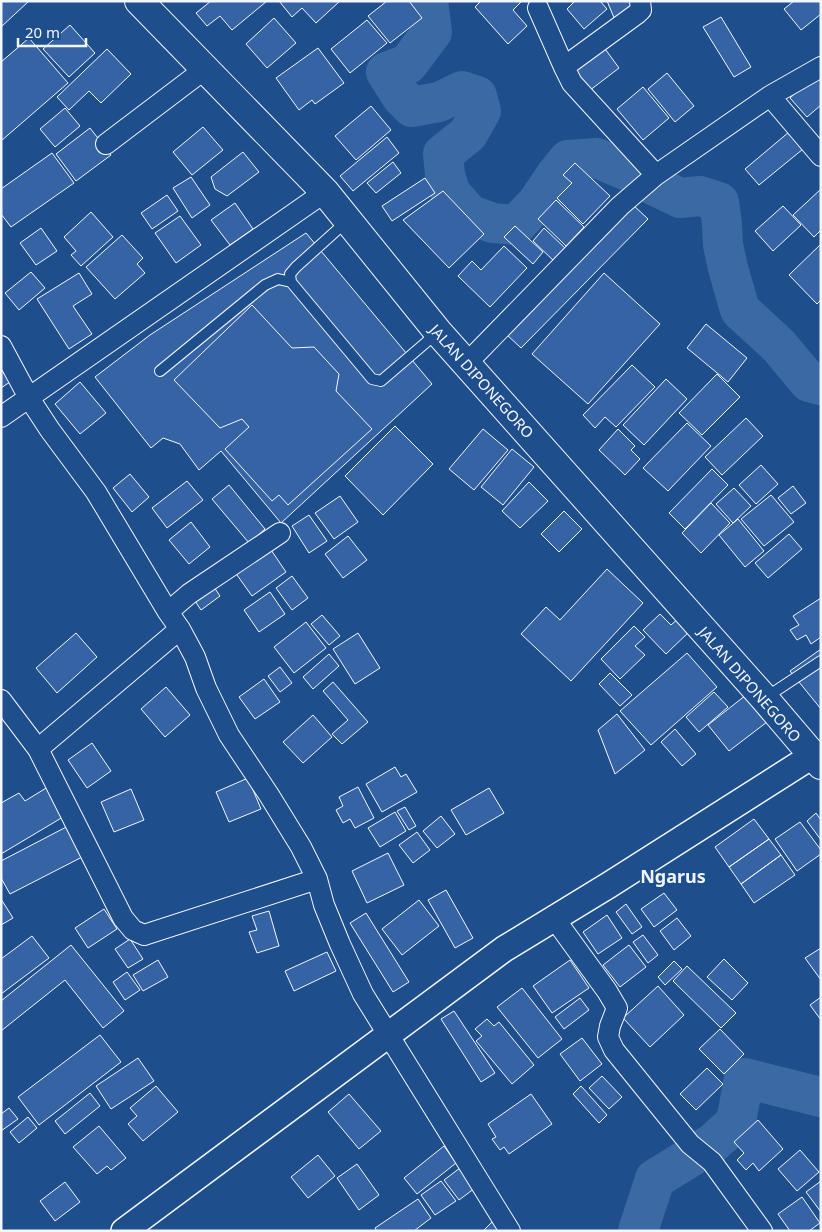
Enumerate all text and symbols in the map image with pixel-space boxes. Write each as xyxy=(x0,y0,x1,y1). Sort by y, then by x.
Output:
scale bar xyxy=(18,15,85,47)
text: 20 m xyxy=(25,22,60,42)
street label: JALAN DIPONEGORO xyxy=(424,318,539,442)
street label: JALAN DIPONEGORO xyxy=(693,621,806,746)
district label: Ngarus xyxy=(640,864,706,888)

